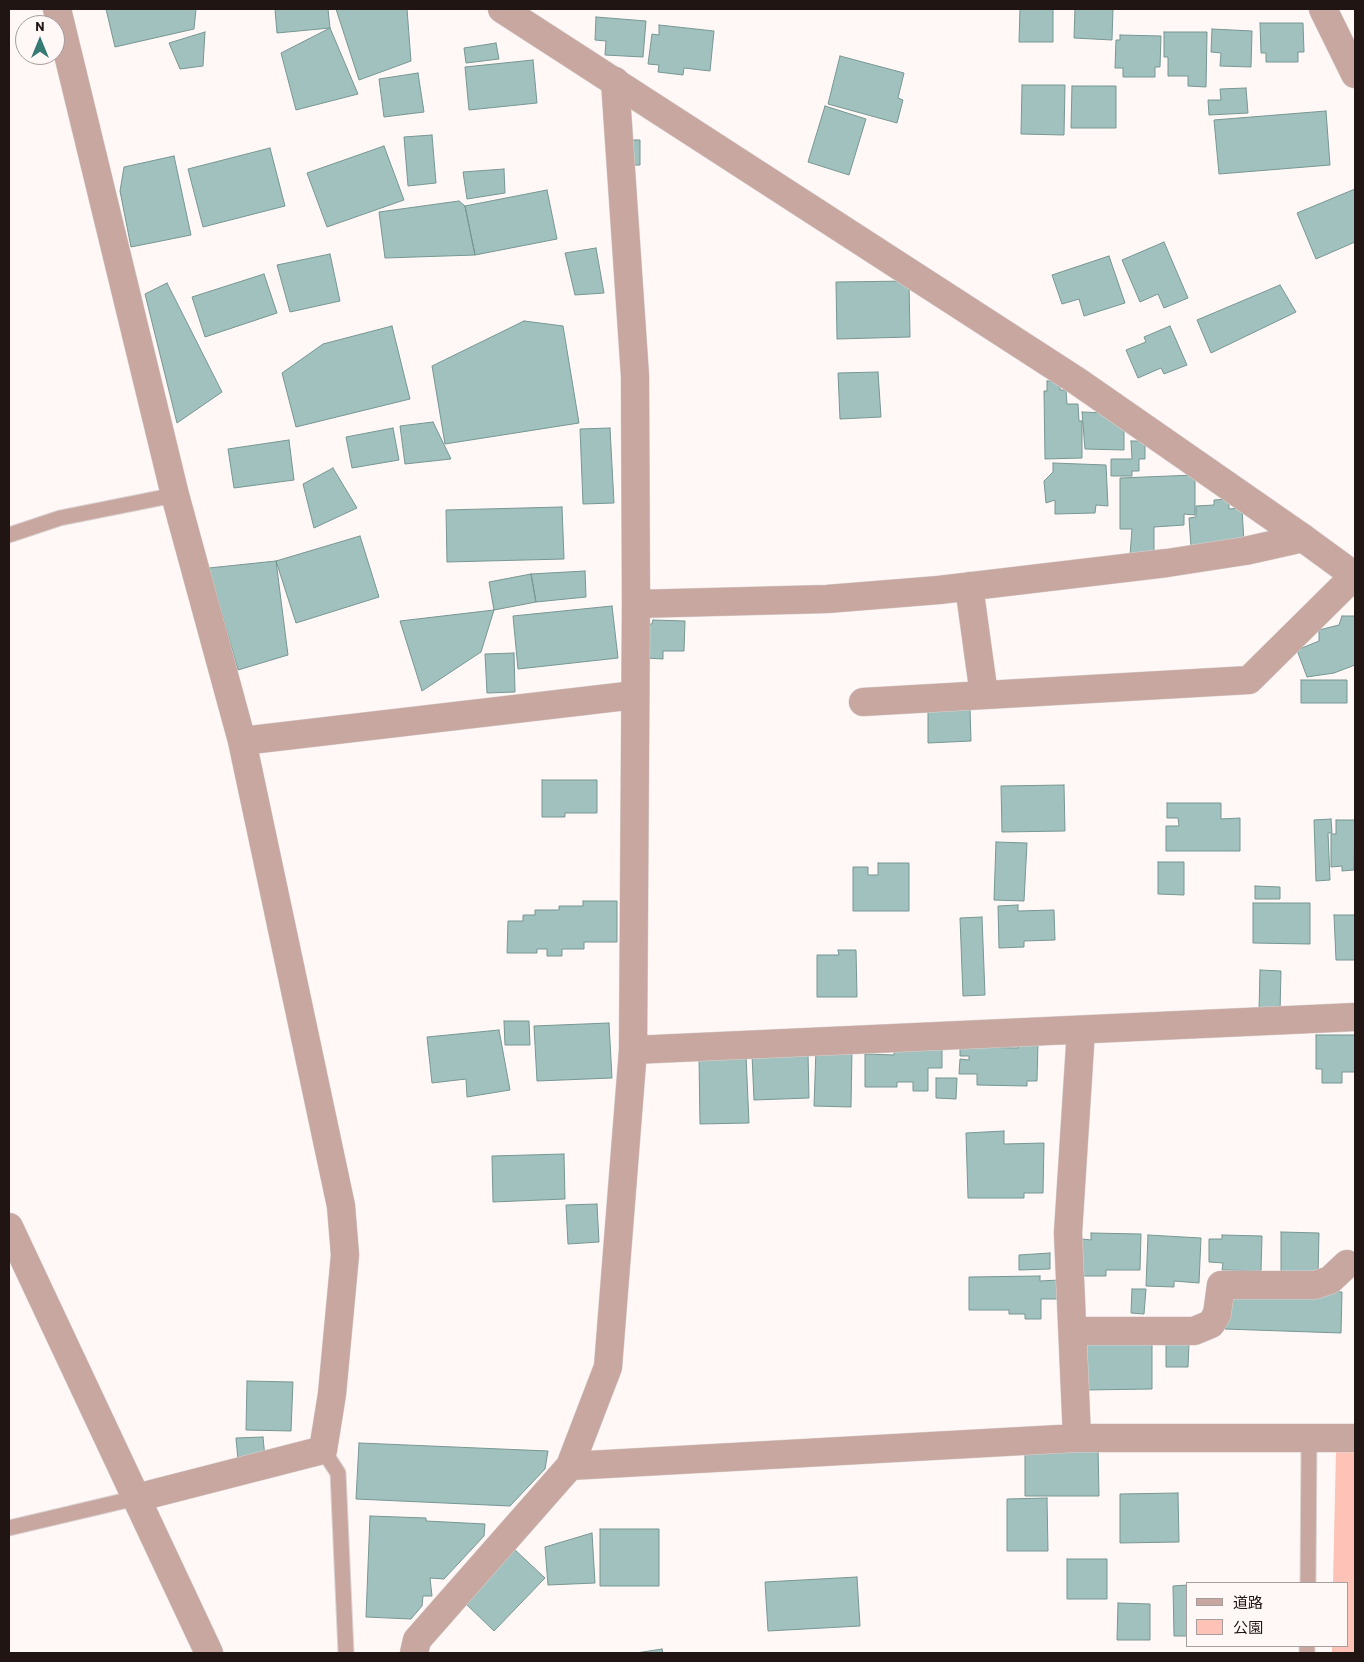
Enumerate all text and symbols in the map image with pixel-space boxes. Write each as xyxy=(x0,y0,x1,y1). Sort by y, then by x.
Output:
north arrow xyxy=(15,15,65,65)
text: N xyxy=(35,17,45,34)
legend xyxy=(1186,1582,1349,1647)
text: 道路 xyxy=(1233,1593,1263,1611)
text: 公園 xyxy=(1233,1618,1263,1636)

